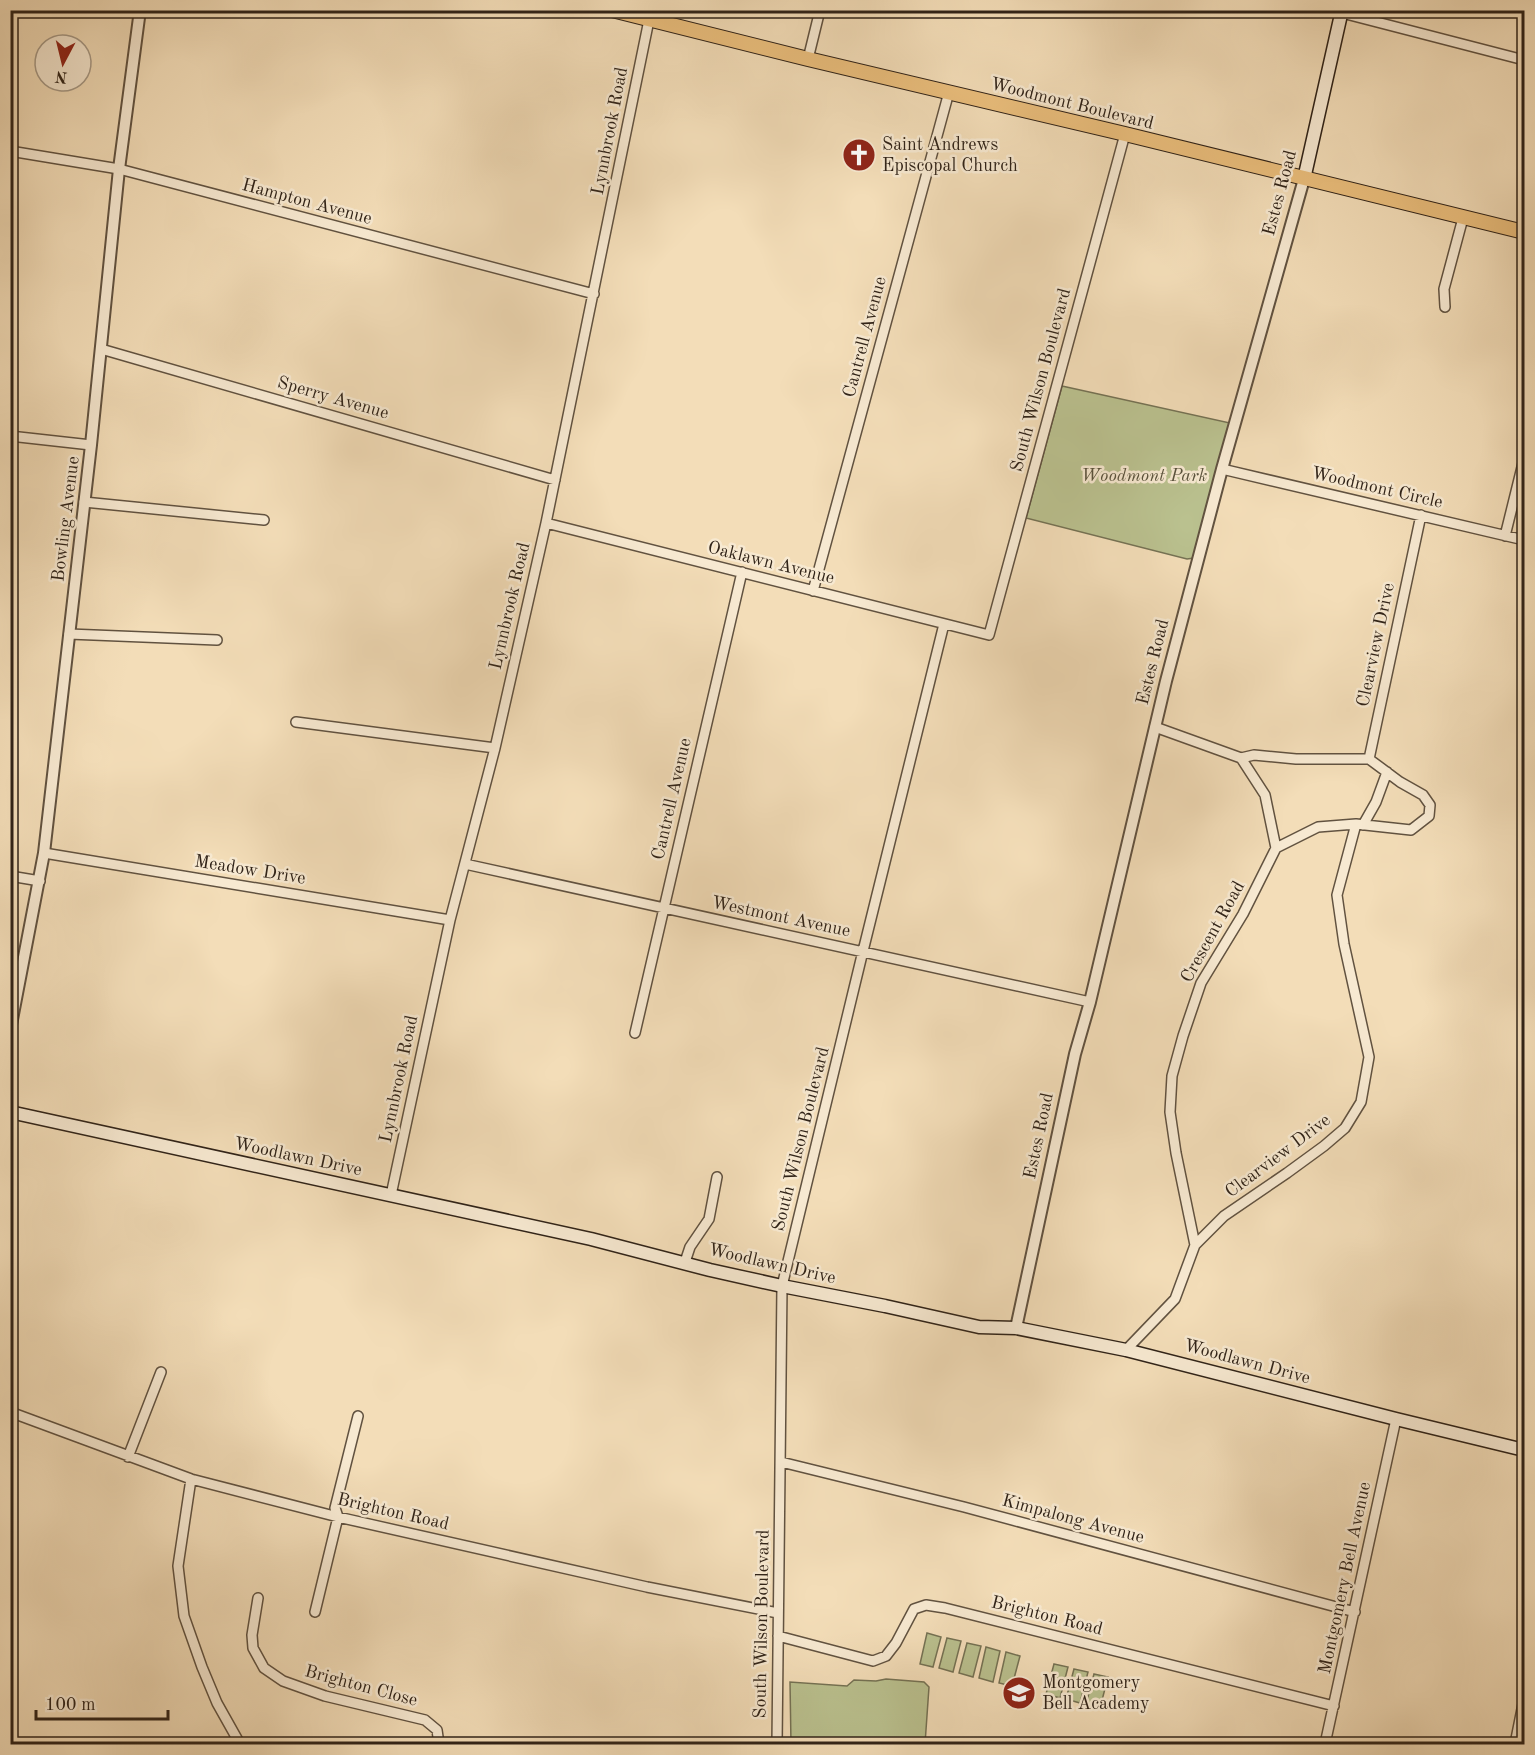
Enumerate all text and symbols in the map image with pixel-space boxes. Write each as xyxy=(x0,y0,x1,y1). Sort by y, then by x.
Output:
north arrow xyxy=(33,33,93,93)
street label: Lynnbrook Road xyxy=(589,65,631,197)
text: N xyxy=(54,67,68,85)
street label: Woodmont Boulevard xyxy=(988,75,1156,133)
place label: Saint Andrews Episcopal Church xyxy=(882,136,1018,175)
church icon: Saint Andrews Episcopal Church xyxy=(841,137,877,173)
street label: Estes Road xyxy=(1260,148,1300,238)
street label: Hampton Avenue xyxy=(240,176,374,228)
street label: Cantrell Avenue xyxy=(840,275,890,399)
street label: South Wilson Boulevard xyxy=(1008,286,1074,474)
street label: Sperry Avenue xyxy=(275,373,391,423)
street label: Bowling Avenue xyxy=(49,455,83,583)
street label: Woodmont Circle xyxy=(1310,464,1444,512)
park label: Woodmont Park xyxy=(1081,467,1208,485)
street label: Oaklawn Avenue xyxy=(706,539,836,587)
street label: Lynnbrook Road xyxy=(487,541,533,671)
street label: Clearview Drive xyxy=(1354,581,1398,709)
street label: Estes Road xyxy=(1134,617,1172,707)
street label: Cantrell Avenue xyxy=(649,736,695,862)
street label: Meadow Drive xyxy=(193,852,307,888)
street label: Crescent Road xyxy=(1178,878,1248,986)
street label: Westmont Avenue xyxy=(710,894,852,940)
street label: Lynnbrook Road xyxy=(377,1014,421,1144)
street label: South Wilson Boulevard xyxy=(769,1045,833,1233)
street label: Estes Road xyxy=(1021,1091,1057,1181)
street label: Clearview Drive xyxy=(1222,1111,1334,1201)
street label: Woodlawn Drive xyxy=(233,1135,363,1179)
street label: Woodlawn Drive xyxy=(707,1241,837,1287)
street label: Woodlawn Drive xyxy=(1182,1336,1312,1388)
street label: Montgomery Bell Avenue xyxy=(1316,1480,1374,1676)
street label: Brighton Road xyxy=(335,1490,451,1534)
street label: Kimpalong Avenue xyxy=(1000,1491,1146,1547)
street label: South Wilson Boulevard xyxy=(751,1529,773,1719)
street label: Brighton Road xyxy=(989,1593,1105,1639)
street label: Brighton Close xyxy=(303,1662,419,1710)
place label: Montgomery Bell Academy xyxy=(1042,1674,1150,1713)
school or university icon: Montgomery Bell Academy xyxy=(1001,1675,1037,1711)
scale bar xyxy=(36,1683,168,1721)
text: 100 m xyxy=(45,1696,96,1714)

